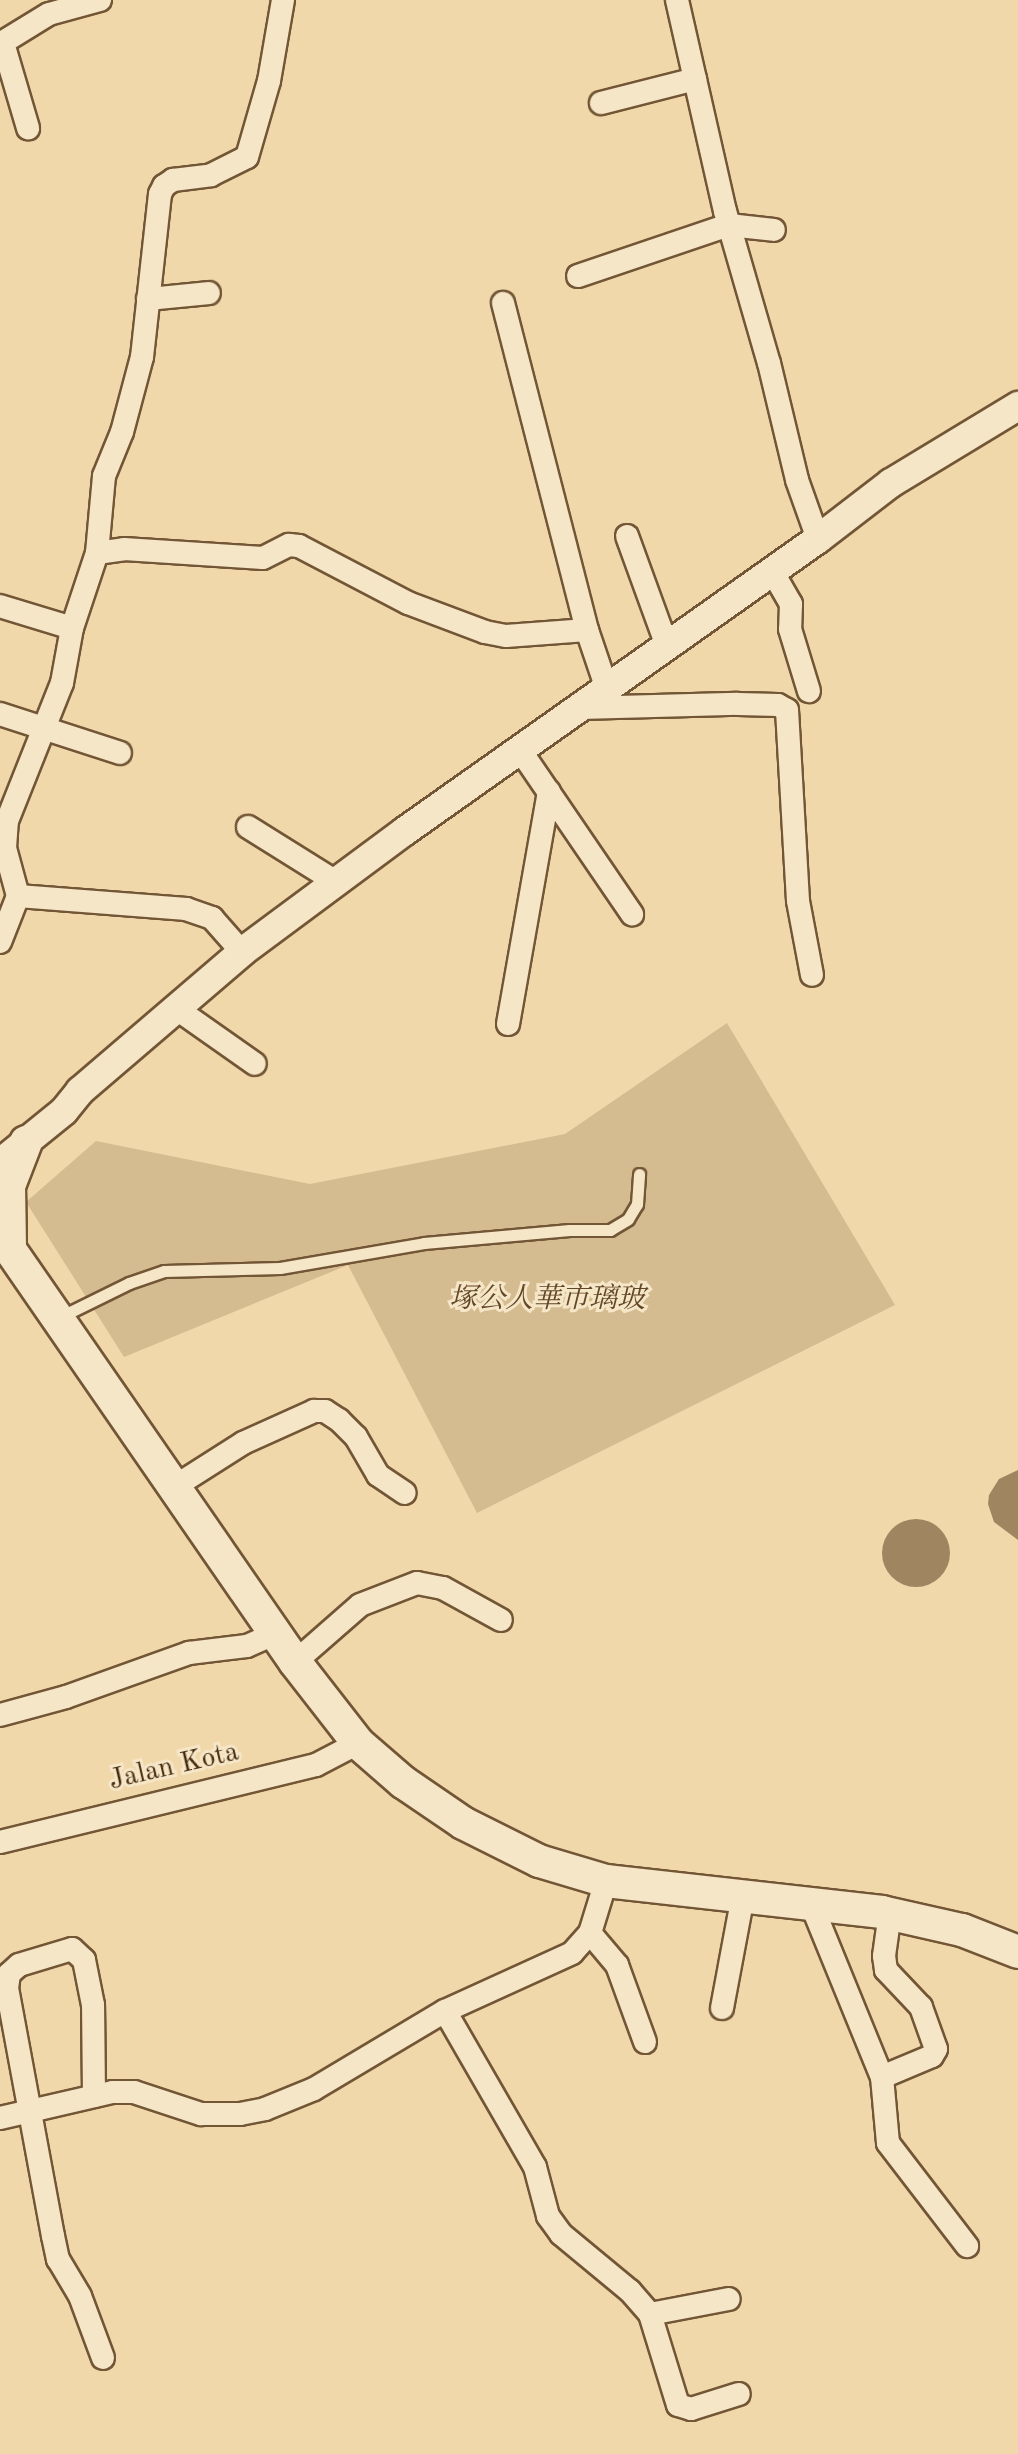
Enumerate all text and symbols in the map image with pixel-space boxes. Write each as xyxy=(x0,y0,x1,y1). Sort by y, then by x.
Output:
park label: 塚公人華市璃玻 xyxy=(449,1283,645,1317)
street label: Jalan Kota xyxy=(106,1736,242,1798)

